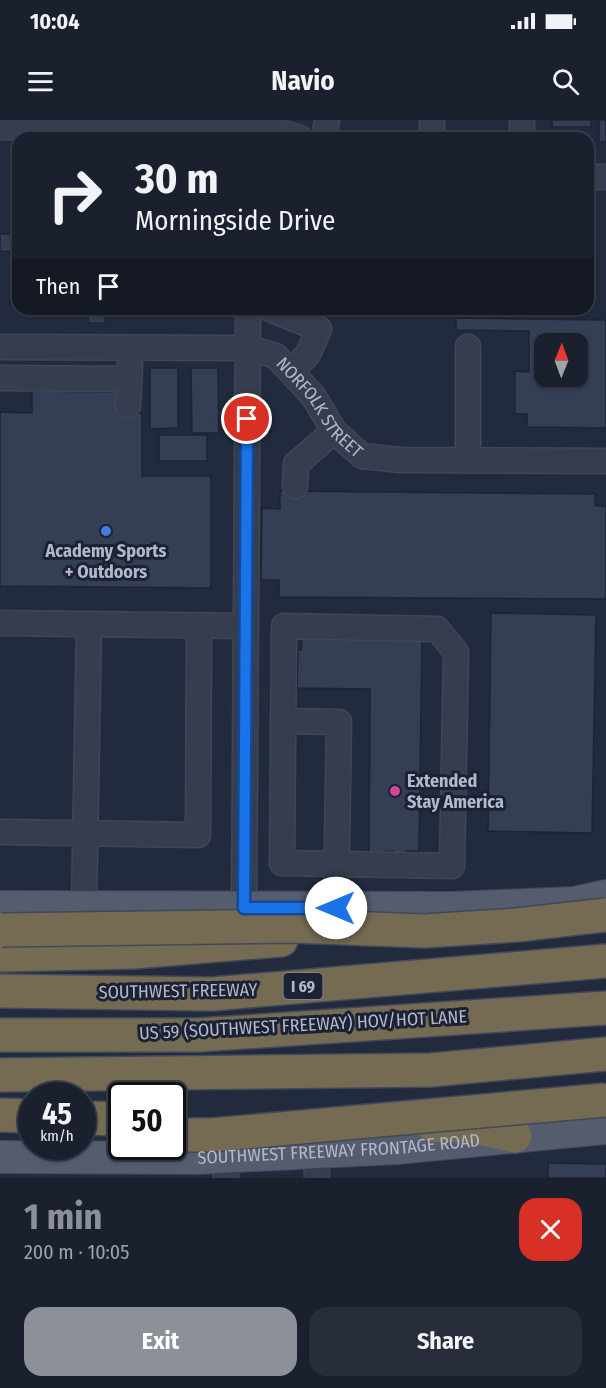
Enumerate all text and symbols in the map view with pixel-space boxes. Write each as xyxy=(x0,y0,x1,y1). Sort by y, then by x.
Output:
text: 10:04 xyxy=(30,8,80,35)
icon: menu xyxy=(24,65,57,98)
text: Navio xyxy=(271,65,335,97)
icon: search xyxy=(549,65,582,98)
text: 30 m xyxy=(135,154,219,204)
icon: right xyxy=(36,156,114,234)
text: Morningside Drive xyxy=(135,205,335,237)
icon: arrive xyxy=(92,270,125,303)
text: Then xyxy=(36,273,80,300)
north arrow xyxy=(534,333,588,387)
map controls xyxy=(534,333,588,387)
street label: NORFOLK STREET xyxy=(272,353,368,463)
pin xyxy=(221,393,272,444)
icon: arrive xyxy=(230,402,263,435)
marker: Academy Sports + Outdoors xyxy=(99,524,113,538)
place label: Academy Sports + Outdoors xyxy=(45,540,167,583)
place label: Extended Stay America xyxy=(407,770,504,813)
marker: Extended Stay America xyxy=(388,784,402,798)
position arrow xyxy=(304,876,368,940)
road number: I 69 xyxy=(284,973,322,999)
street label: SOUTHWEST FREEWAY xyxy=(99,979,257,1003)
street label: US 59 (SOUTHWEST FREEWAY) HOV/HOT LANE xyxy=(139,1005,467,1045)
speed limit sign: 50 xyxy=(108,1082,186,1160)
text: 45 xyxy=(42,1096,72,1132)
text: km/h xyxy=(40,1127,74,1145)
street label: SOUTHWEST FREEWAY FRONTAGE ROAD xyxy=(197,1129,481,1169)
text: 1 min xyxy=(24,1195,102,1239)
button: close xyxy=(519,1198,582,1261)
text: 200 m · 10:05 xyxy=(24,1240,129,1264)
button: Exit xyxy=(24,1307,297,1376)
button: Share xyxy=(309,1307,582,1376)

